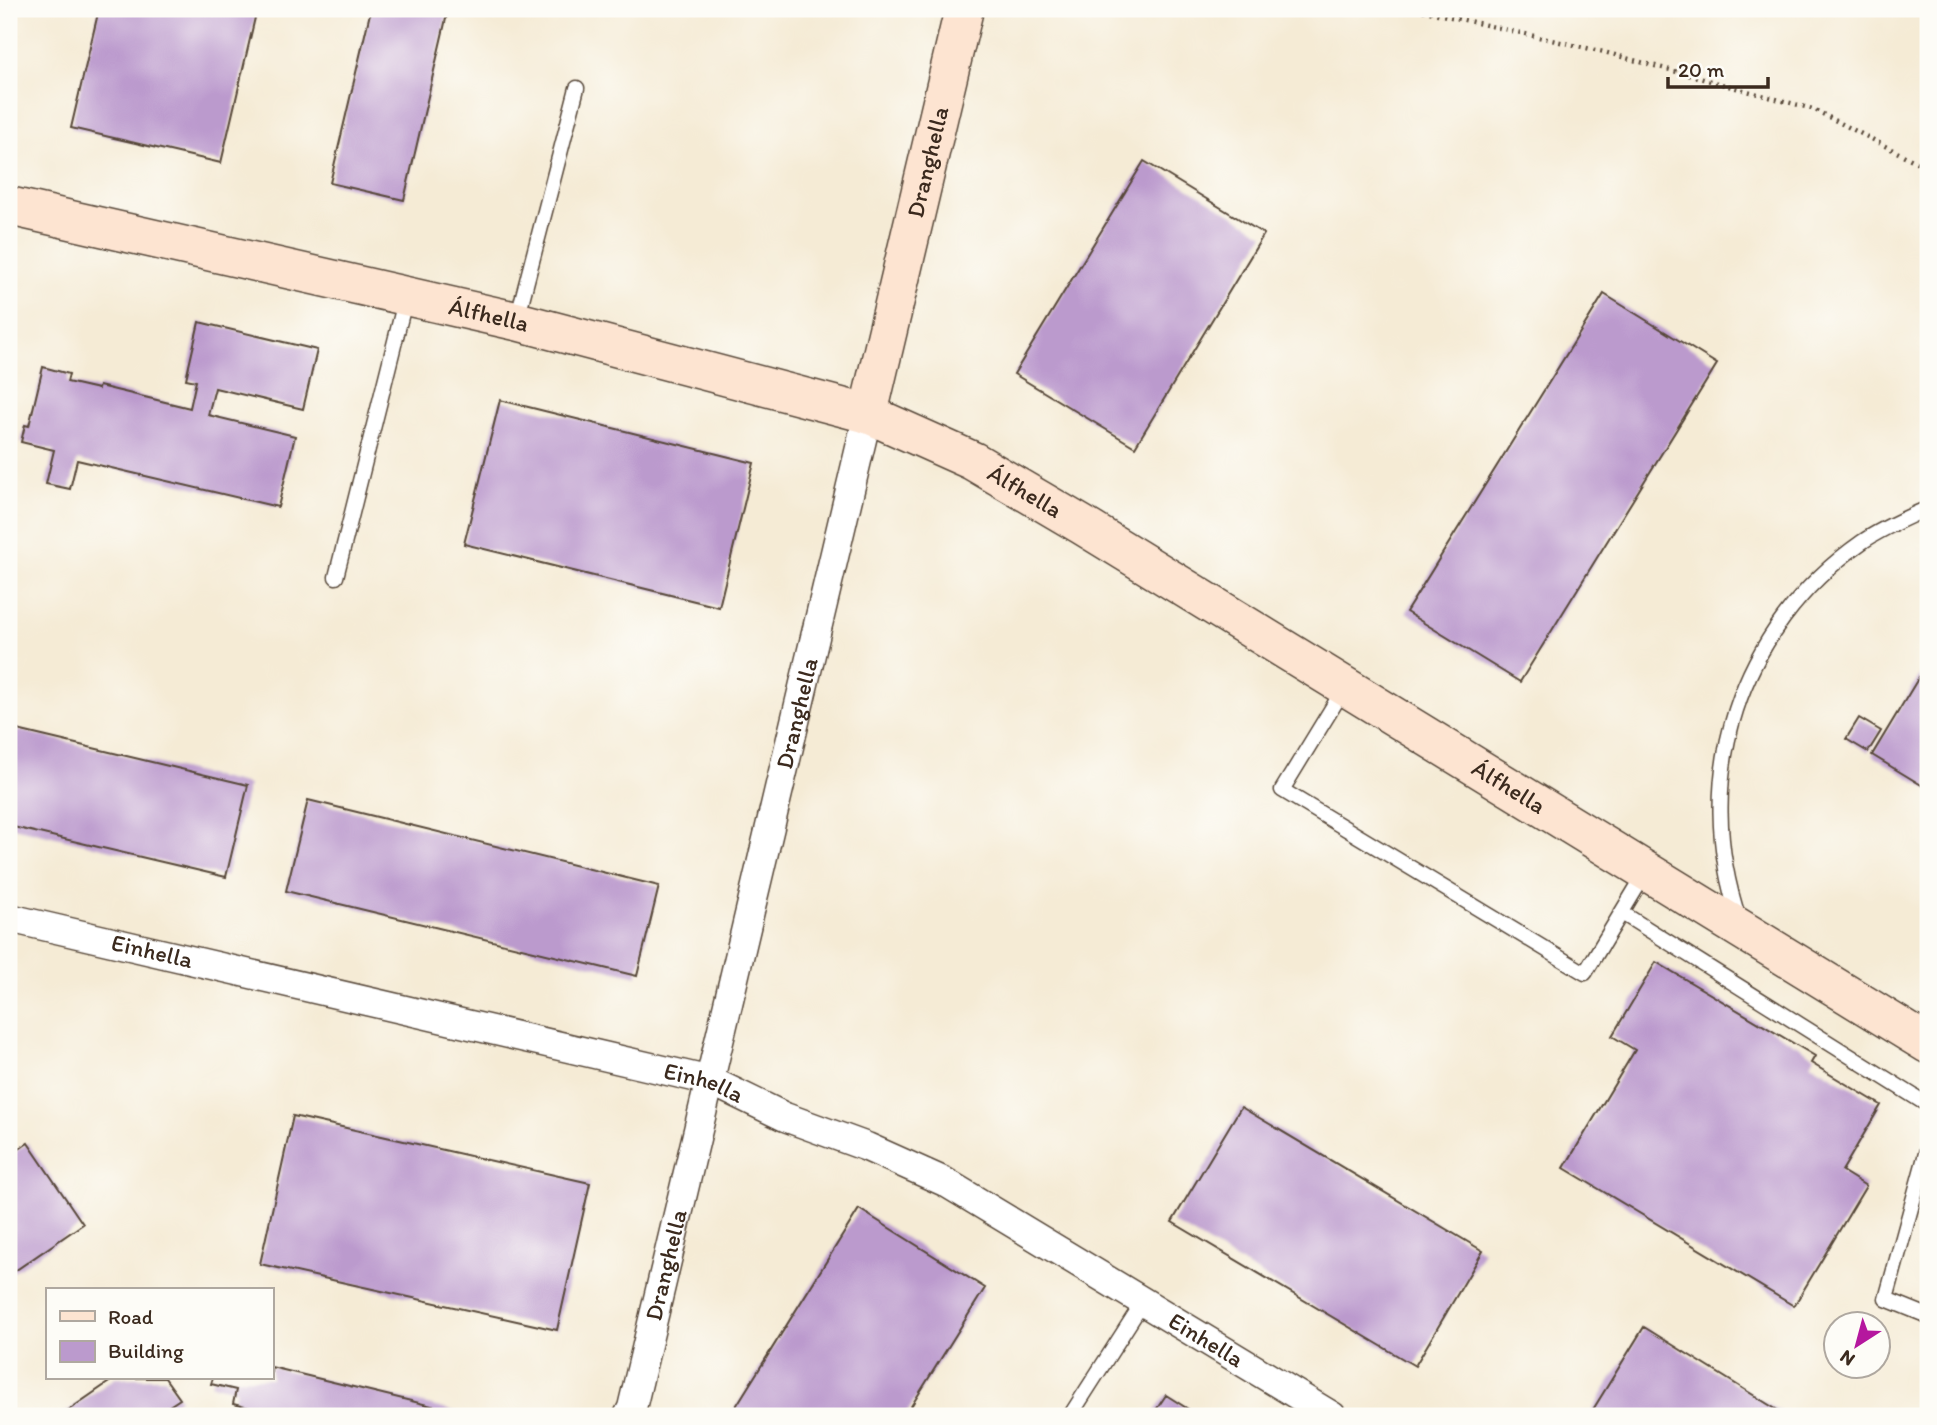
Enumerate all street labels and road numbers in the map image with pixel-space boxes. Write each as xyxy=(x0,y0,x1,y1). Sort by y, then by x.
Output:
street label: Dranghella xyxy=(900,103,955,220)
street label: Álfhella xyxy=(446,291,532,338)
street label: Álfhella xyxy=(983,458,1067,524)
street label: Dranghella xyxy=(769,654,824,772)
street label: Álfhella xyxy=(1467,753,1551,820)
street label: Einhella xyxy=(109,927,196,974)
street label: Einhella xyxy=(661,1056,749,1109)
street label: Dranghella xyxy=(638,1206,693,1323)
street label: Einhella xyxy=(1164,1306,1250,1374)

